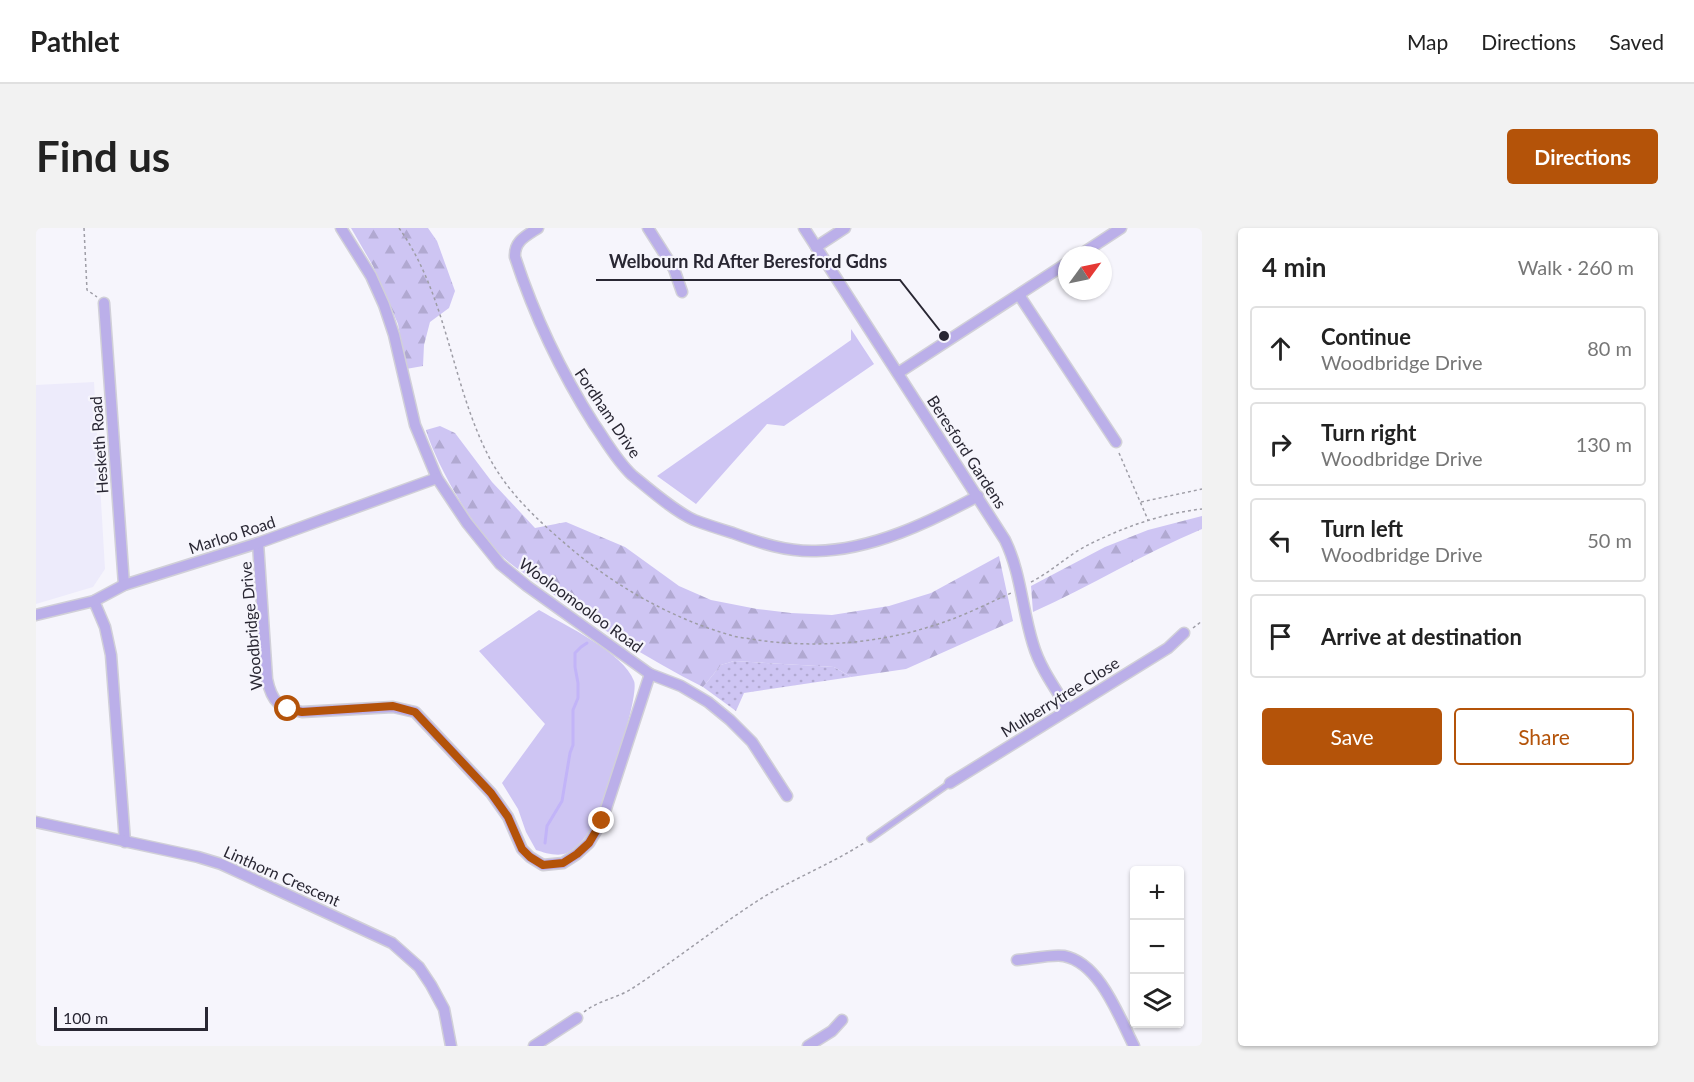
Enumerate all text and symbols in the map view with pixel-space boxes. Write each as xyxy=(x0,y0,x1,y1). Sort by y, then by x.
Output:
text: Pathlet xyxy=(30,24,119,58)
text: Map xyxy=(1407,29,1448,54)
text: Directions xyxy=(1481,29,1576,54)
text: Saved xyxy=(1609,29,1664,54)
button: Directions xyxy=(1507,129,1658,184)
text: Find us xyxy=(36,131,170,181)
callout: Welbourn Rd After Beresford Gdns xyxy=(596,244,900,280)
north arrow xyxy=(1058,246,1112,300)
text: Welbourn Rd After Beresford Gdns xyxy=(609,250,887,272)
text: 4 min xyxy=(1262,251,1326,283)
text: Walk · 260 m xyxy=(1518,255,1634,279)
text: Continue xyxy=(1321,323,1411,350)
icon: ahead xyxy=(1264,332,1297,365)
text: 80 m xyxy=(1587,336,1632,360)
text: Woodbridge Drive xyxy=(1321,350,1483,374)
street label: Fordham Drive xyxy=(571,364,645,461)
street label: Beresford Gardens xyxy=(924,392,1011,512)
street label: Hesketh Road xyxy=(86,396,111,494)
text: Turn right xyxy=(1321,419,1416,446)
icon: right xyxy=(1264,428,1297,461)
text: 130 m xyxy=(1576,432,1632,456)
text: Woodbridge Drive xyxy=(1321,446,1483,470)
street label: Marloo Road xyxy=(186,512,278,557)
text: Turn left xyxy=(1321,515,1403,542)
icon: left xyxy=(1264,524,1297,557)
text: 50 m xyxy=(1587,528,1632,552)
text: Woodbridge Drive xyxy=(1321,542,1483,566)
street label: Wooloomooloo Road xyxy=(516,553,647,656)
street label: Woodbridge Drive xyxy=(235,561,266,691)
icon: arrive xyxy=(1264,620,1297,653)
text: Arrive at destination xyxy=(1321,623,1522,650)
street label: Mulberrytree Close xyxy=(997,653,1122,741)
route start xyxy=(274,695,300,721)
button: Save xyxy=(1262,708,1442,765)
button: Share xyxy=(1454,708,1634,765)
route end xyxy=(588,807,614,833)
street label: Linthorn Crescent xyxy=(221,841,344,910)
map controls xyxy=(1130,866,1184,1028)
button: + xyxy=(1130,866,1184,920)
button: − xyxy=(1130,920,1184,974)
button: layers xyxy=(1130,974,1184,1028)
scale bar xyxy=(54,1004,208,1032)
text: 100 m xyxy=(63,1008,108,1027)

